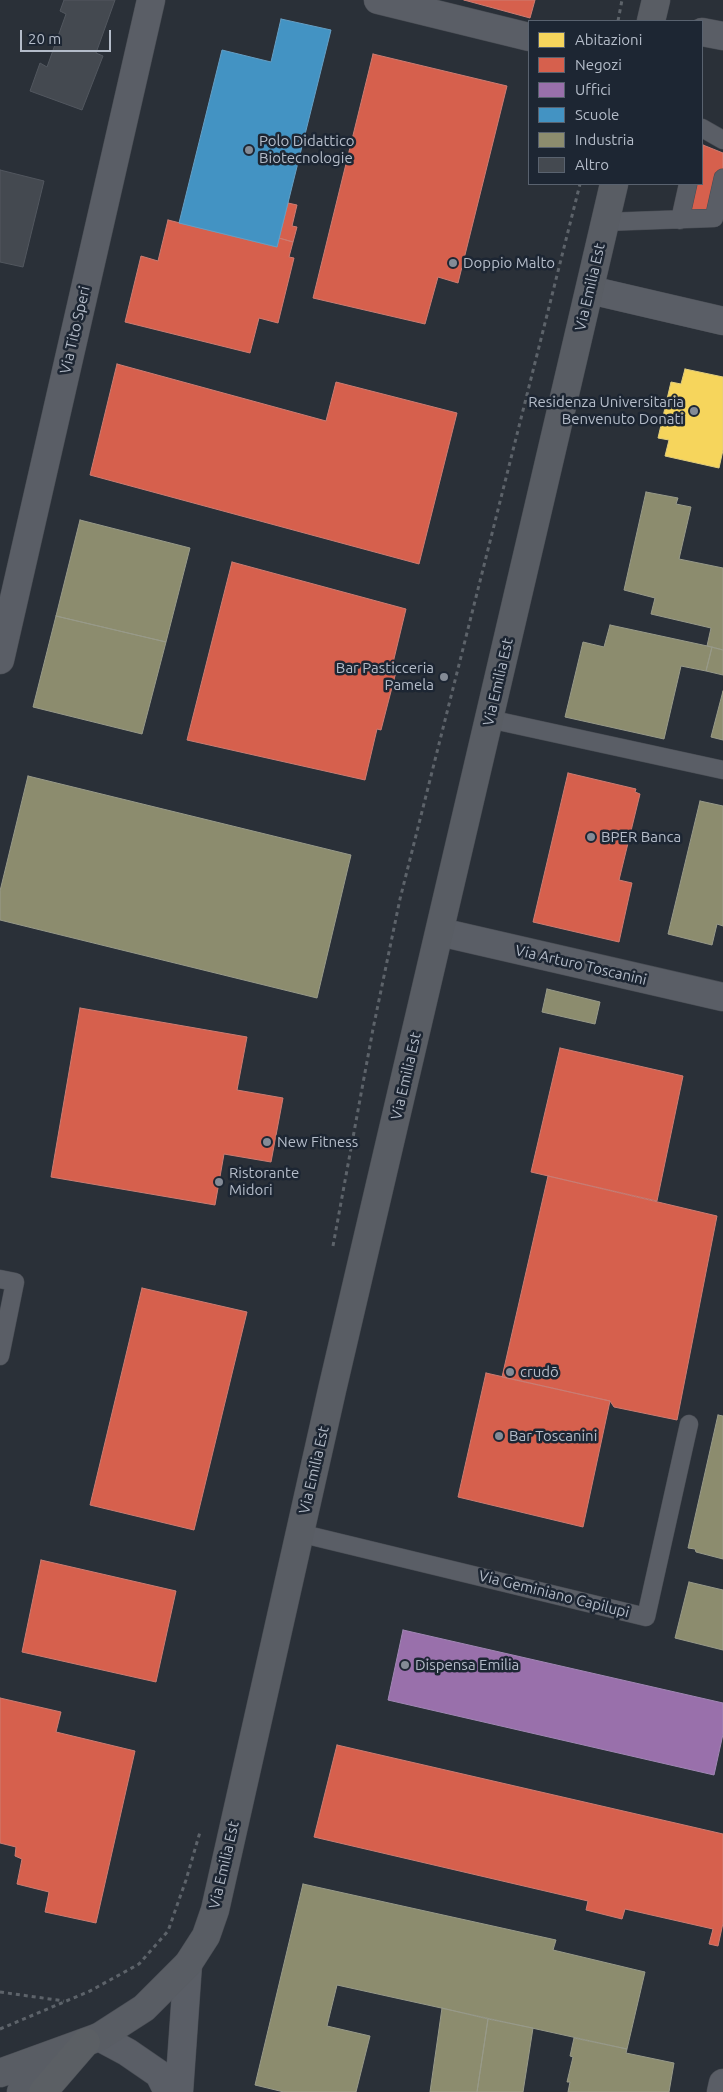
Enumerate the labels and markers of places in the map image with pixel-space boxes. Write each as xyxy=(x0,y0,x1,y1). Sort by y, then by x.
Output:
place label: Polo Didattico Biotecnologie xyxy=(259,132,355,167)
marker: Polo Didattico Biotecnologie xyxy=(243,144,255,156)
place label: Doppio Malto xyxy=(463,254,555,272)
marker: Doppio Malto xyxy=(447,257,459,269)
place label: Residenza Universitaria Benvenuto Donati xyxy=(528,393,684,428)
marker: Residenza Universitaria Benvenuto Donati xyxy=(688,405,700,417)
place label: Bar Pasticceria Pamela xyxy=(336,659,434,694)
marker: Bar Pasticceria Pamela xyxy=(438,671,450,683)
place label: BPER Banca xyxy=(601,828,681,846)
marker: BPER Banca xyxy=(585,831,597,843)
place label: New Fitness xyxy=(277,1133,358,1151)
marker: New Fitness xyxy=(261,1136,273,1148)
place label: Ristorante Midori xyxy=(229,1164,299,1199)
marker: Ristorante Midori xyxy=(213,1176,225,1188)
place label: crudō xyxy=(520,1363,559,1381)
marker: crudō xyxy=(504,1366,516,1378)
place label: Bar Toscanini xyxy=(509,1427,597,1445)
marker: Bar Toscanini xyxy=(493,1430,505,1442)
place label: Dispensa Emilia xyxy=(415,1656,519,1674)
marker: Dispensa Emilia xyxy=(399,1659,411,1671)

